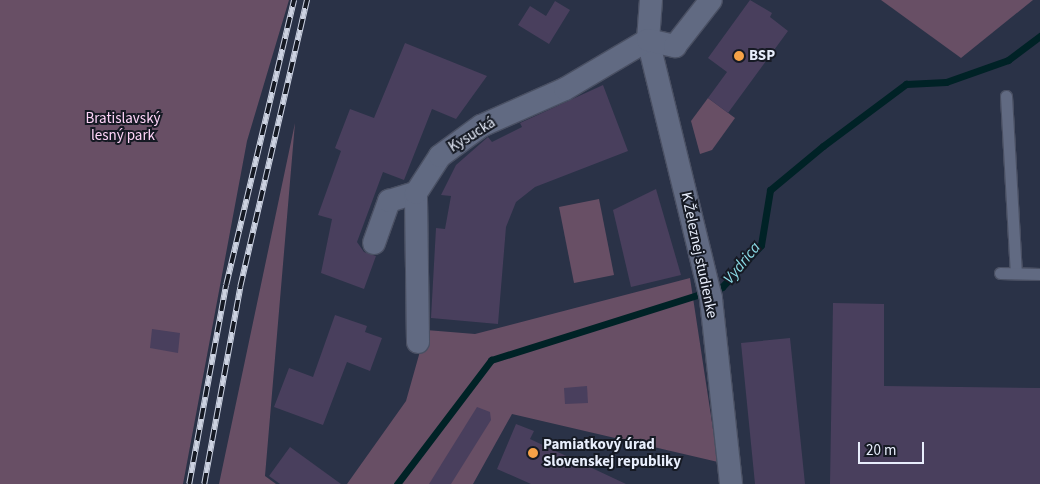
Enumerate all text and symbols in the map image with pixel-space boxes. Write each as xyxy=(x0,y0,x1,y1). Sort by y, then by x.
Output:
place label: BSP xyxy=(749,47,775,65)
marker: BSP xyxy=(733,50,745,62)
park label: Bratislavský lesný park xyxy=(85,109,161,144)
street label: Kysucká xyxy=(445,114,499,156)
street label: K Železnej studienke xyxy=(677,190,721,320)
water label: Vydrica xyxy=(719,238,765,288)
scale bar xyxy=(860,432,926,464)
place label: Pamiatkový úrad Slovenskej republiky xyxy=(543,435,681,470)
text: 20 m xyxy=(866,440,896,461)
marker: Pamiatkový úrad Slovenskej republiky xyxy=(527,447,539,459)

